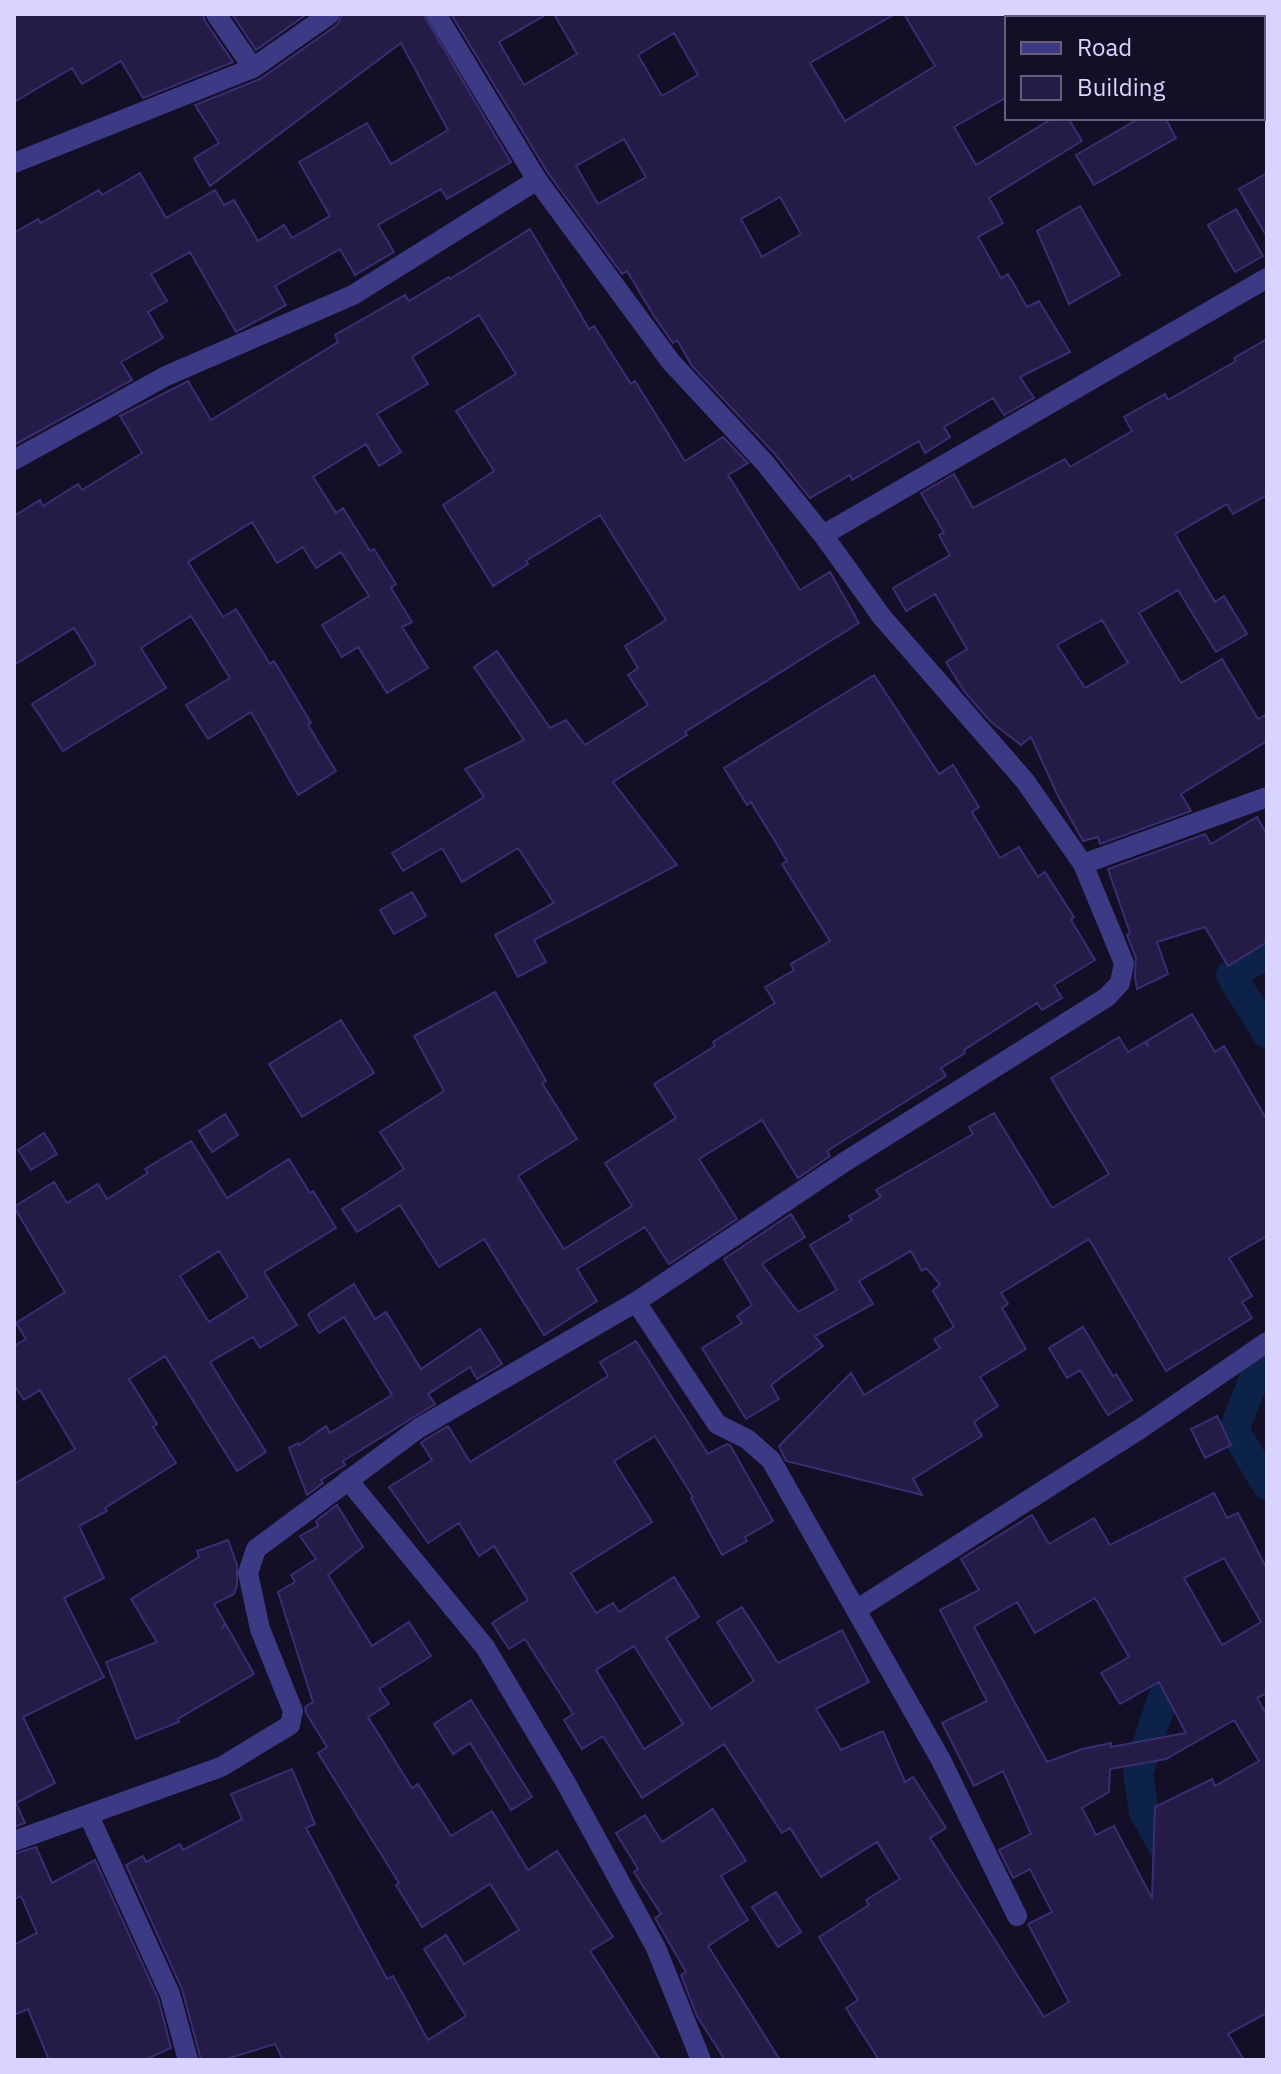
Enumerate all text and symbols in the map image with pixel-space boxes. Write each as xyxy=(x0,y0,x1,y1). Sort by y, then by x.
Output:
legend xyxy=(1005,16,1265,120)
text: Road xyxy=(1077,31,1132,63)
text: Building xyxy=(1077,71,1165,103)

